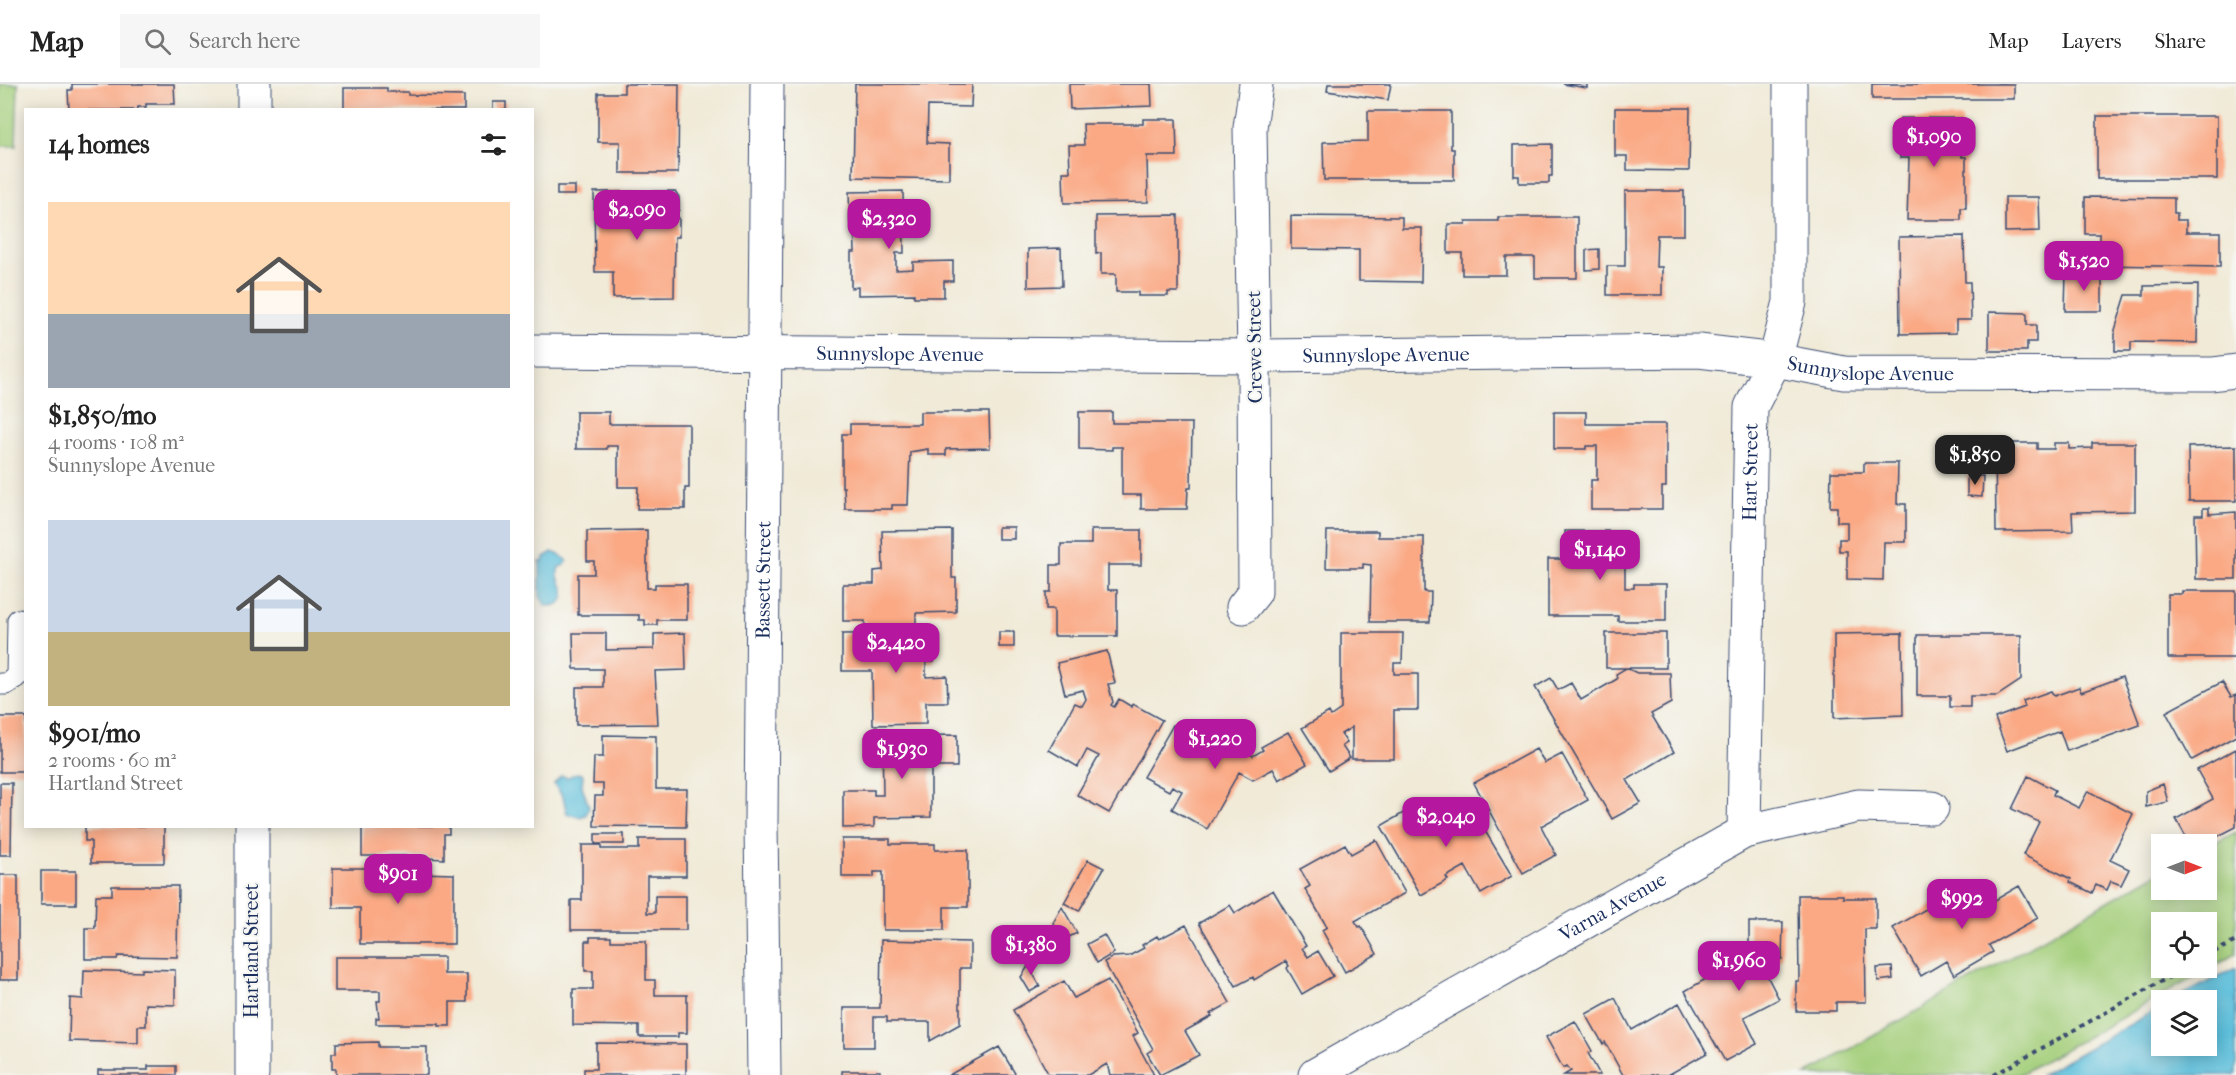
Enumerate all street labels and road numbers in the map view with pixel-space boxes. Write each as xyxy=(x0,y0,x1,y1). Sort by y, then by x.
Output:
street label: Crewe Street xyxy=(1242,290,1267,404)
street label: Sunnyslope Avenue xyxy=(816,342,984,366)
street label: Sunnyslope Avenue xyxy=(1302,343,1470,367)
street label: Sunnyslope Avenue xyxy=(1785,352,1954,385)
street label: Hart Street xyxy=(1738,423,1763,521)
street label: Bassett Street xyxy=(751,521,775,639)
street label: Varna Avenue xyxy=(1554,867,1670,947)
street label: Hartland Street xyxy=(240,883,263,1019)

